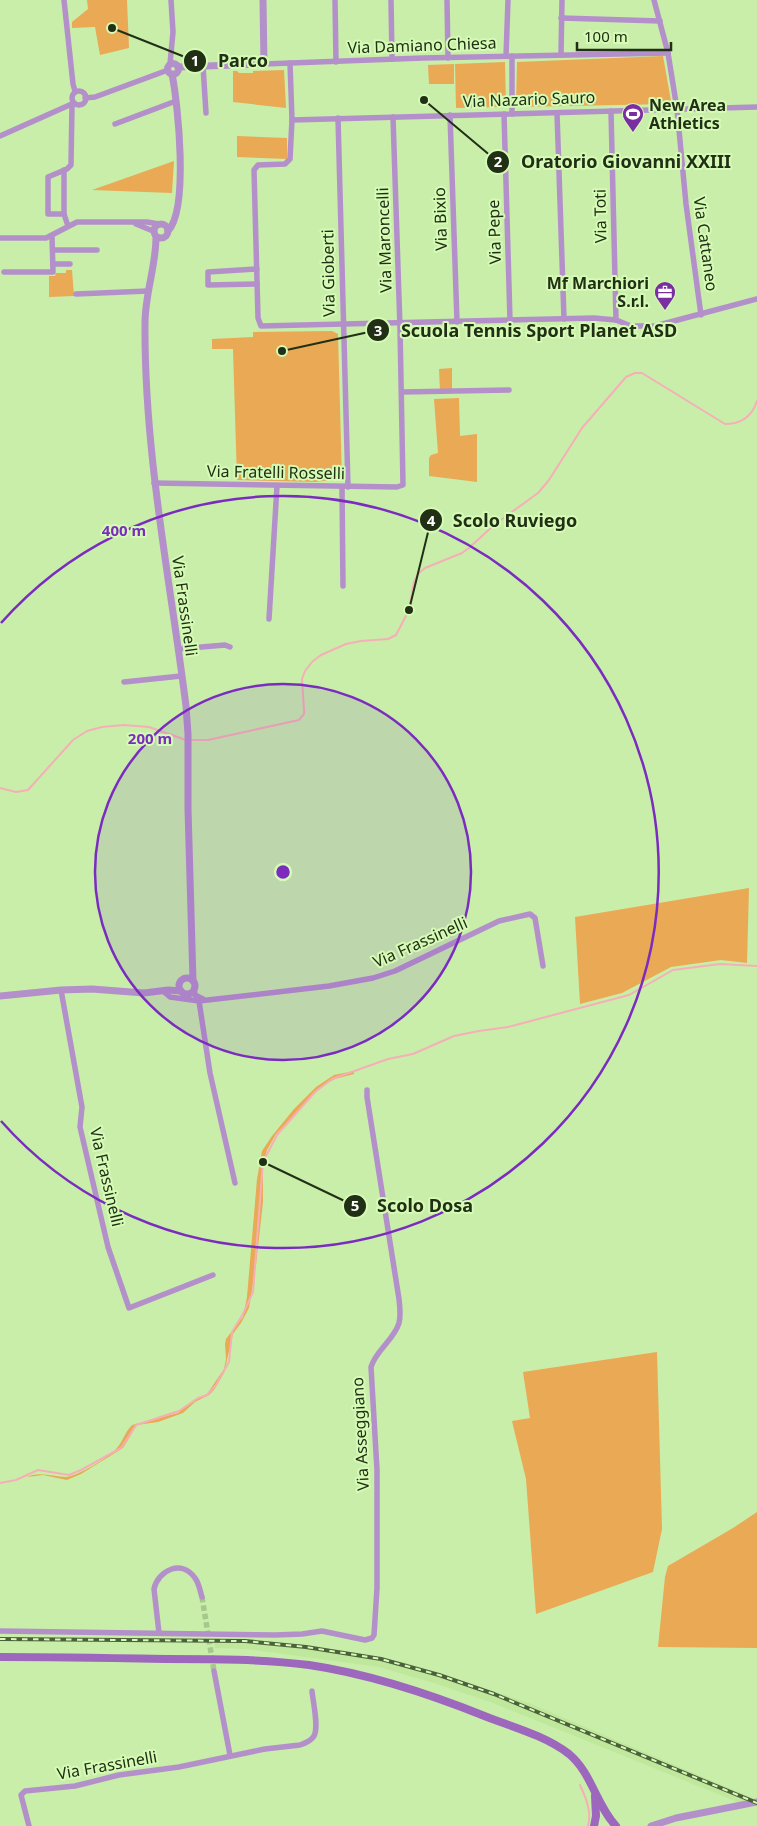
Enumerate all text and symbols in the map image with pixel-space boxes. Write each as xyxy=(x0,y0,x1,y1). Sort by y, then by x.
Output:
scale bar xyxy=(577,20,671,52)
text: 100 m xyxy=(584,26,628,46)
street label: Via Damiano Chiesa xyxy=(347,31,497,59)
callout: Parco xyxy=(183,44,278,77)
text: Parco xyxy=(218,48,268,72)
text: 1 xyxy=(191,50,199,70)
street label: Via Nazario Sauro xyxy=(462,86,596,112)
place label: New Area Athletics xyxy=(649,94,726,134)
sports icon: New Area Athletics xyxy=(621,102,645,133)
callout: Oratorio Giovanni XXIII xyxy=(486,145,741,178)
text: Oratorio Giovanni XXIII xyxy=(521,149,731,173)
text: 2 xyxy=(494,151,503,171)
street label: Via Maroncelli xyxy=(371,187,397,293)
street label: Via Bixio xyxy=(428,187,452,251)
street label: Via Toti xyxy=(589,189,611,243)
street label: Via Cattaneo xyxy=(688,195,724,293)
street label: Via Pepe xyxy=(482,199,506,265)
street label: Via Gioberti xyxy=(316,229,340,317)
place label: Mf Marchiori S.r.l. xyxy=(547,272,649,312)
office icon: Mf Marchiori S.r.l. xyxy=(653,280,677,311)
callout: Scuola Tennis Sport Planet ASD xyxy=(366,314,687,347)
text: Scuola Tennis Sport Planet ASD xyxy=(401,318,677,342)
text: 3 xyxy=(374,320,382,340)
street label: Via Fratelli Rosselli xyxy=(207,460,345,484)
callout: Scolo Ruviego xyxy=(418,504,587,537)
text: Scolo Ruviego xyxy=(453,508,577,532)
text: 4 xyxy=(427,510,436,530)
text: 400 m xyxy=(102,520,146,540)
street label: Via Frassinelli xyxy=(167,554,203,658)
text: 200 m xyxy=(128,728,172,748)
centre of rings xyxy=(274,863,292,881)
street label: Via Frassinelli xyxy=(369,911,471,973)
street label: Via Frassinelli xyxy=(85,1125,129,1229)
callout: Scolo Dosa xyxy=(342,1189,483,1222)
text: Scolo Dosa xyxy=(377,1193,473,1217)
text: 5 xyxy=(351,1195,359,1215)
street label: Via Asseggiano xyxy=(346,1377,374,1491)
street label: Via Frassinelli xyxy=(55,1745,159,1785)

